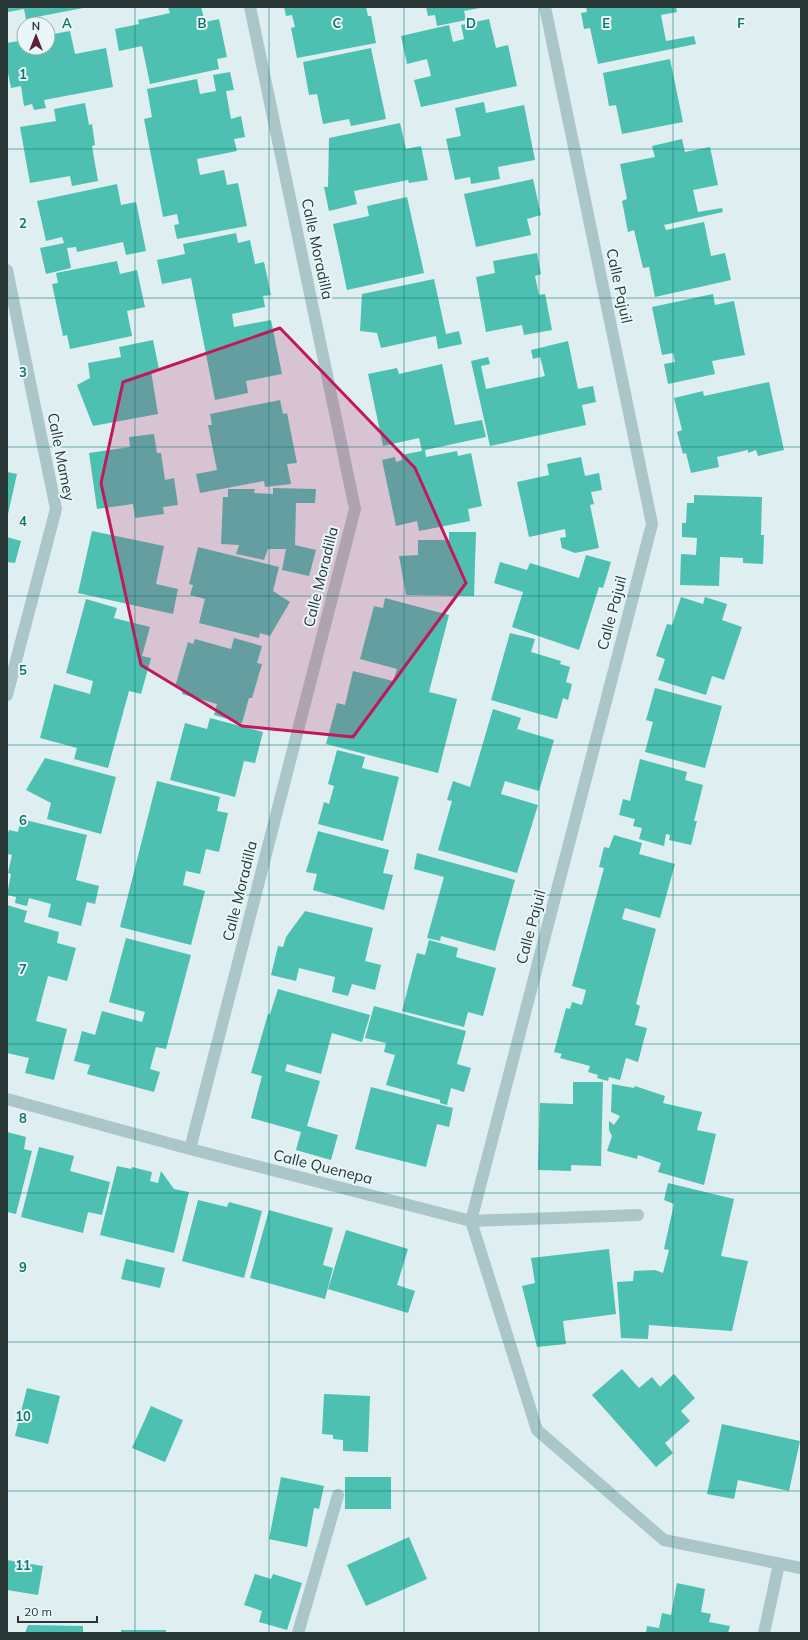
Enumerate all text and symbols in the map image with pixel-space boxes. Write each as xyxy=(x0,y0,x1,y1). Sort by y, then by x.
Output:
text: A xyxy=(62,15,72,31)
text: B xyxy=(198,15,207,31)
text: C xyxy=(333,15,342,31)
text: D xyxy=(466,15,476,31)
text: E xyxy=(602,15,610,31)
text: F xyxy=(737,15,745,31)
north arrow xyxy=(16,16,56,56)
text: N xyxy=(32,19,40,33)
text: 1 xyxy=(19,66,27,82)
street label: Calle Moradilla xyxy=(298,197,337,301)
text: 2 xyxy=(19,215,27,231)
street label: Calle Pajuil xyxy=(602,247,637,325)
text: 3 xyxy=(19,364,27,380)
street label: Calle Mamey xyxy=(44,411,79,503)
text: 4 xyxy=(19,513,27,529)
street label: Calle Moradilla xyxy=(299,525,342,629)
street label: Calle Pajuil xyxy=(593,574,631,652)
text: 5 xyxy=(19,662,27,678)
text: 6 xyxy=(19,812,27,828)
street label: Calle Moradilla xyxy=(218,839,261,943)
street label: Calle Pajuil xyxy=(512,888,550,966)
text: 7 xyxy=(19,961,27,977)
text: 8 xyxy=(19,1110,27,1126)
street label: Calle Quenepa xyxy=(272,1145,375,1188)
text: 9 xyxy=(19,1259,27,1275)
text: 10 xyxy=(15,1408,31,1424)
text: 11 xyxy=(15,1557,31,1573)
scale bar xyxy=(18,1598,97,1624)
text: 20 m xyxy=(24,1604,52,1619)

